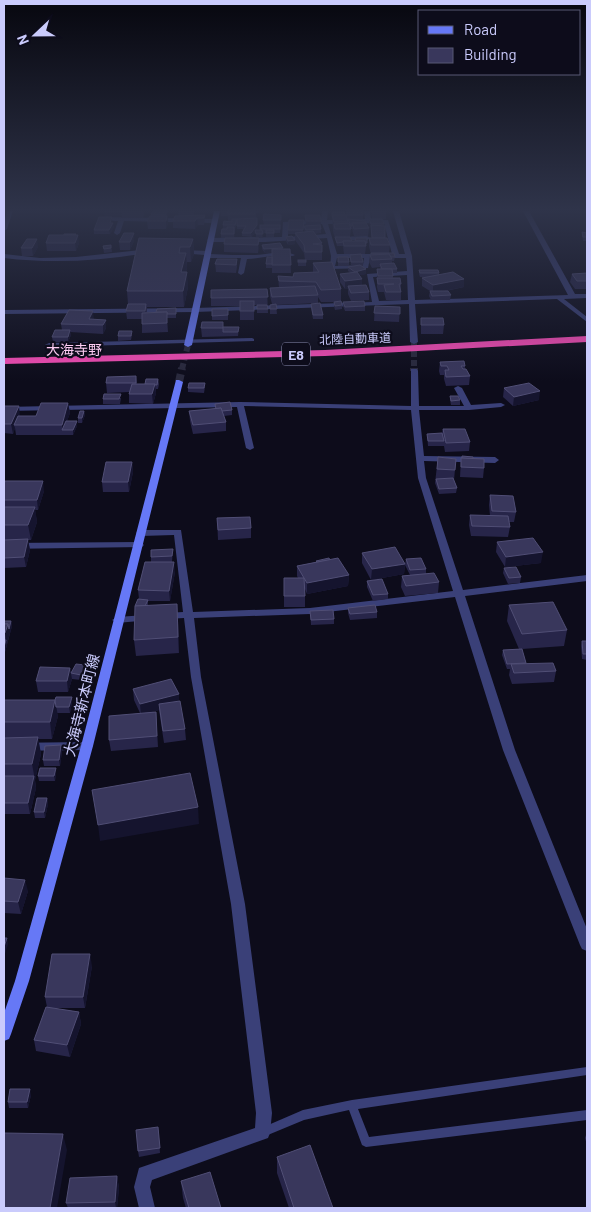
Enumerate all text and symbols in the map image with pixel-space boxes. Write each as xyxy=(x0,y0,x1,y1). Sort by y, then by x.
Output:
north arrow xyxy=(10,10,60,60)
legend xyxy=(418,10,581,75)
text: Road xyxy=(464,20,497,38)
text: N xyxy=(13,33,32,48)
text: Building xyxy=(464,45,517,63)
street label: 北陸自動車道 xyxy=(319,330,391,346)
district label: 大海寺野 xyxy=(46,341,102,358)
road number: E8 xyxy=(282,342,310,366)
street label: 大海寺新本町線 xyxy=(60,652,102,758)

